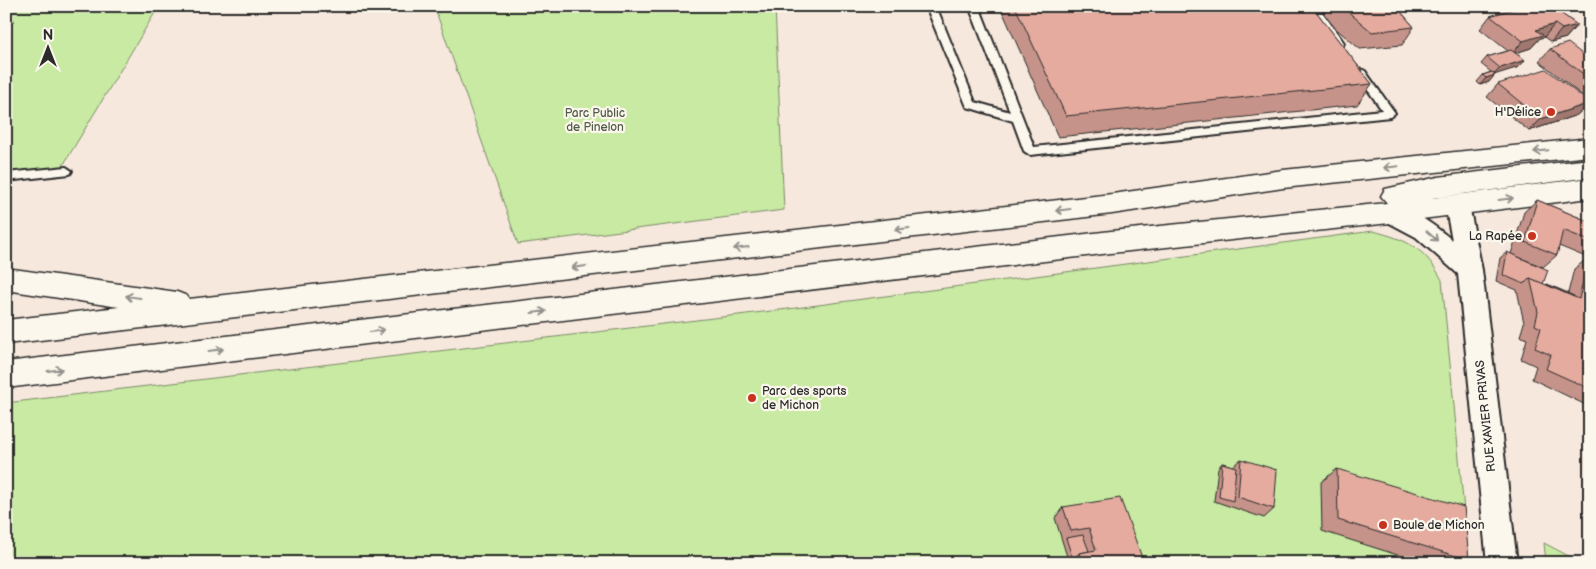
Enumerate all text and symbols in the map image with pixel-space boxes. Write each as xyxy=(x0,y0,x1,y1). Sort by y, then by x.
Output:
north arrow xyxy=(22,22,72,72)
text: N xyxy=(43,27,53,44)
place label: H'Délice xyxy=(1495,105,1541,120)
park label: Parc Public de Pinelon xyxy=(565,106,625,135)
marker: H'Délice xyxy=(1545,106,1557,118)
one-way arrow xyxy=(1534,146,1550,156)
one-way arrow xyxy=(1384,162,1400,172)
one-way arrow xyxy=(1497,194,1513,204)
one-way arrow xyxy=(1056,205,1072,215)
one-way arrow xyxy=(894,224,910,234)
place label: La Rapée xyxy=(1469,229,1522,244)
marker: La Rapée xyxy=(1526,230,1538,242)
one-way arrow xyxy=(1426,231,1439,242)
one-way arrow xyxy=(733,243,749,253)
one-way arrow xyxy=(571,262,587,272)
one-way arrow xyxy=(125,292,141,302)
one-way arrow xyxy=(530,307,546,317)
one-way arrow xyxy=(369,326,385,336)
one-way arrow xyxy=(208,345,224,355)
street label: RUE XAVIER PRIVAS xyxy=(1473,359,1499,473)
one-way arrow xyxy=(46,365,62,375)
place label: Parc des sports de Michon xyxy=(762,384,846,413)
marker: Parc des sports de Michon xyxy=(746,392,758,404)
place label: Boule de Michon xyxy=(1393,518,1485,533)
marker: Boule de Michon xyxy=(1377,519,1389,531)

